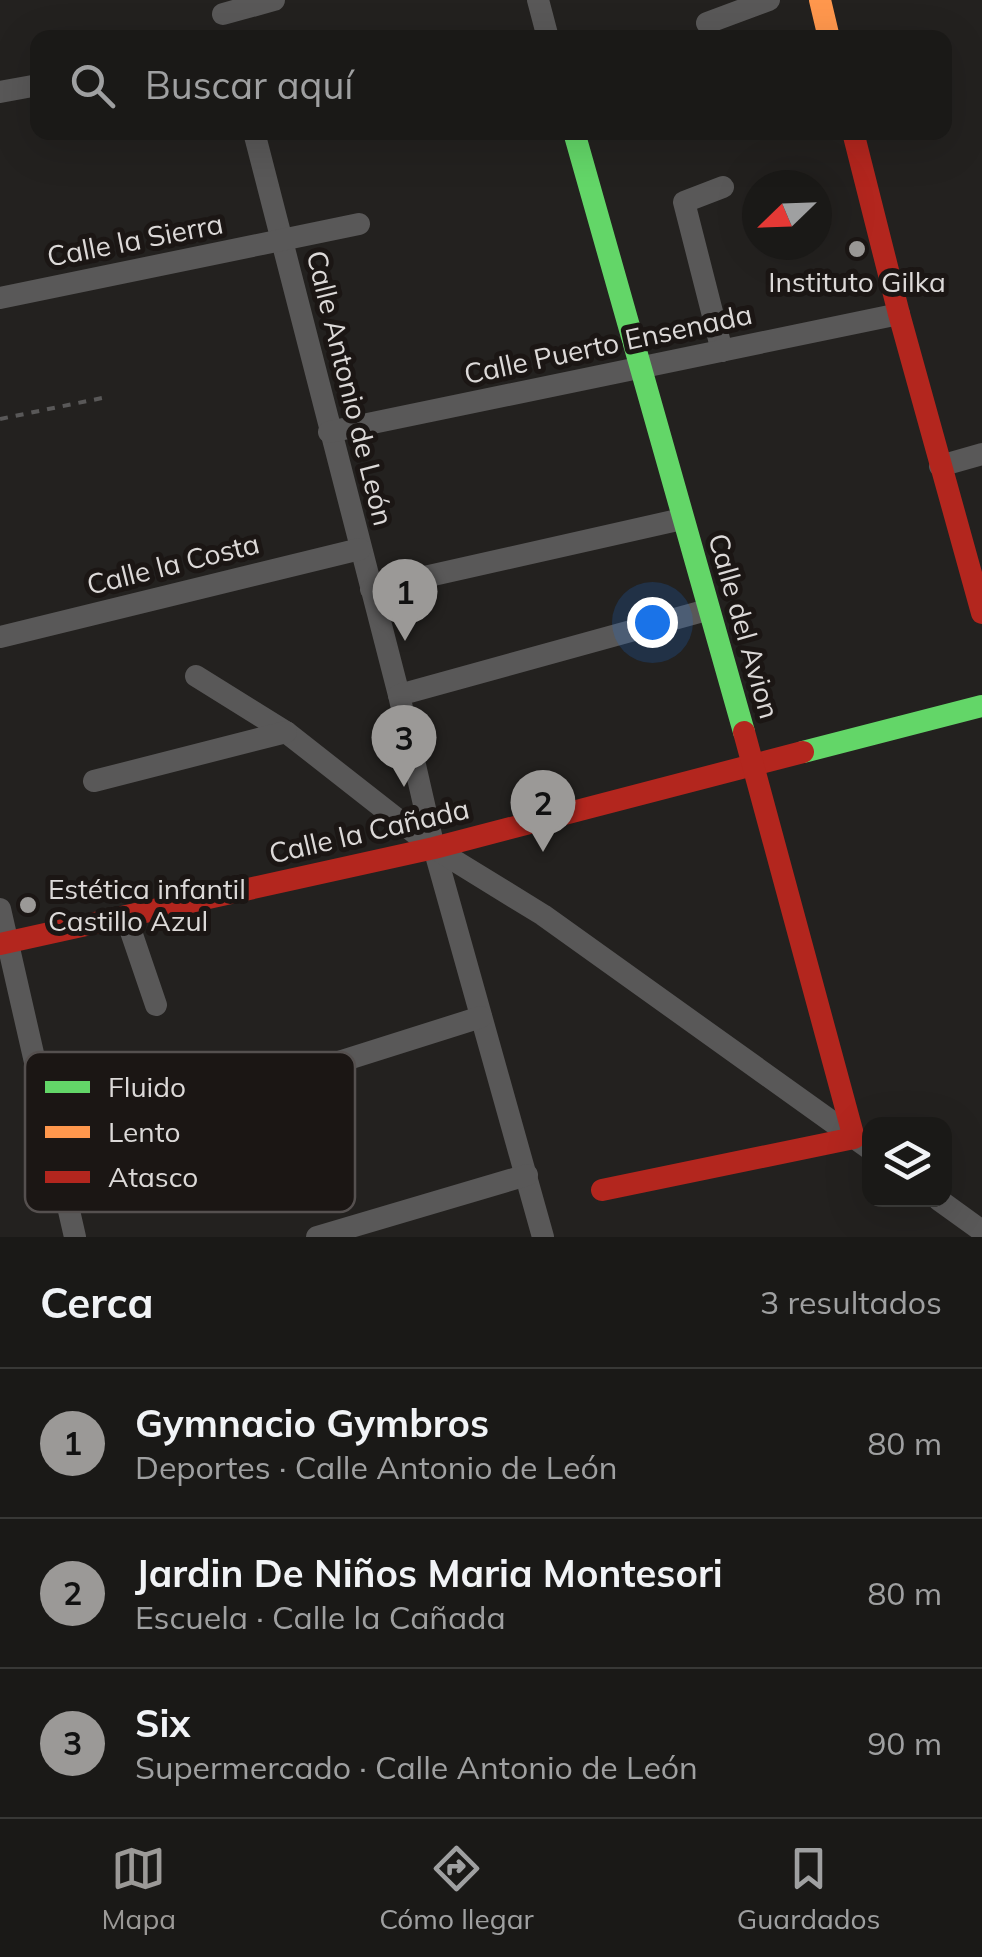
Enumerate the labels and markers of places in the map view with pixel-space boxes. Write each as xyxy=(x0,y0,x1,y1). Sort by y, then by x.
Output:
marker: Instituto Gilka xyxy=(846,238,868,260)
place label: Instituto Gilka xyxy=(768,264,946,299)
pin: 1 xyxy=(372,558,438,641)
pin: 3 xyxy=(372,704,436,787)
pin: 2 xyxy=(510,770,576,852)
place label: Estética infantil Castillo Azul xyxy=(48,871,246,938)
marker: Estética infantil Castillo Azul xyxy=(17,894,39,916)

